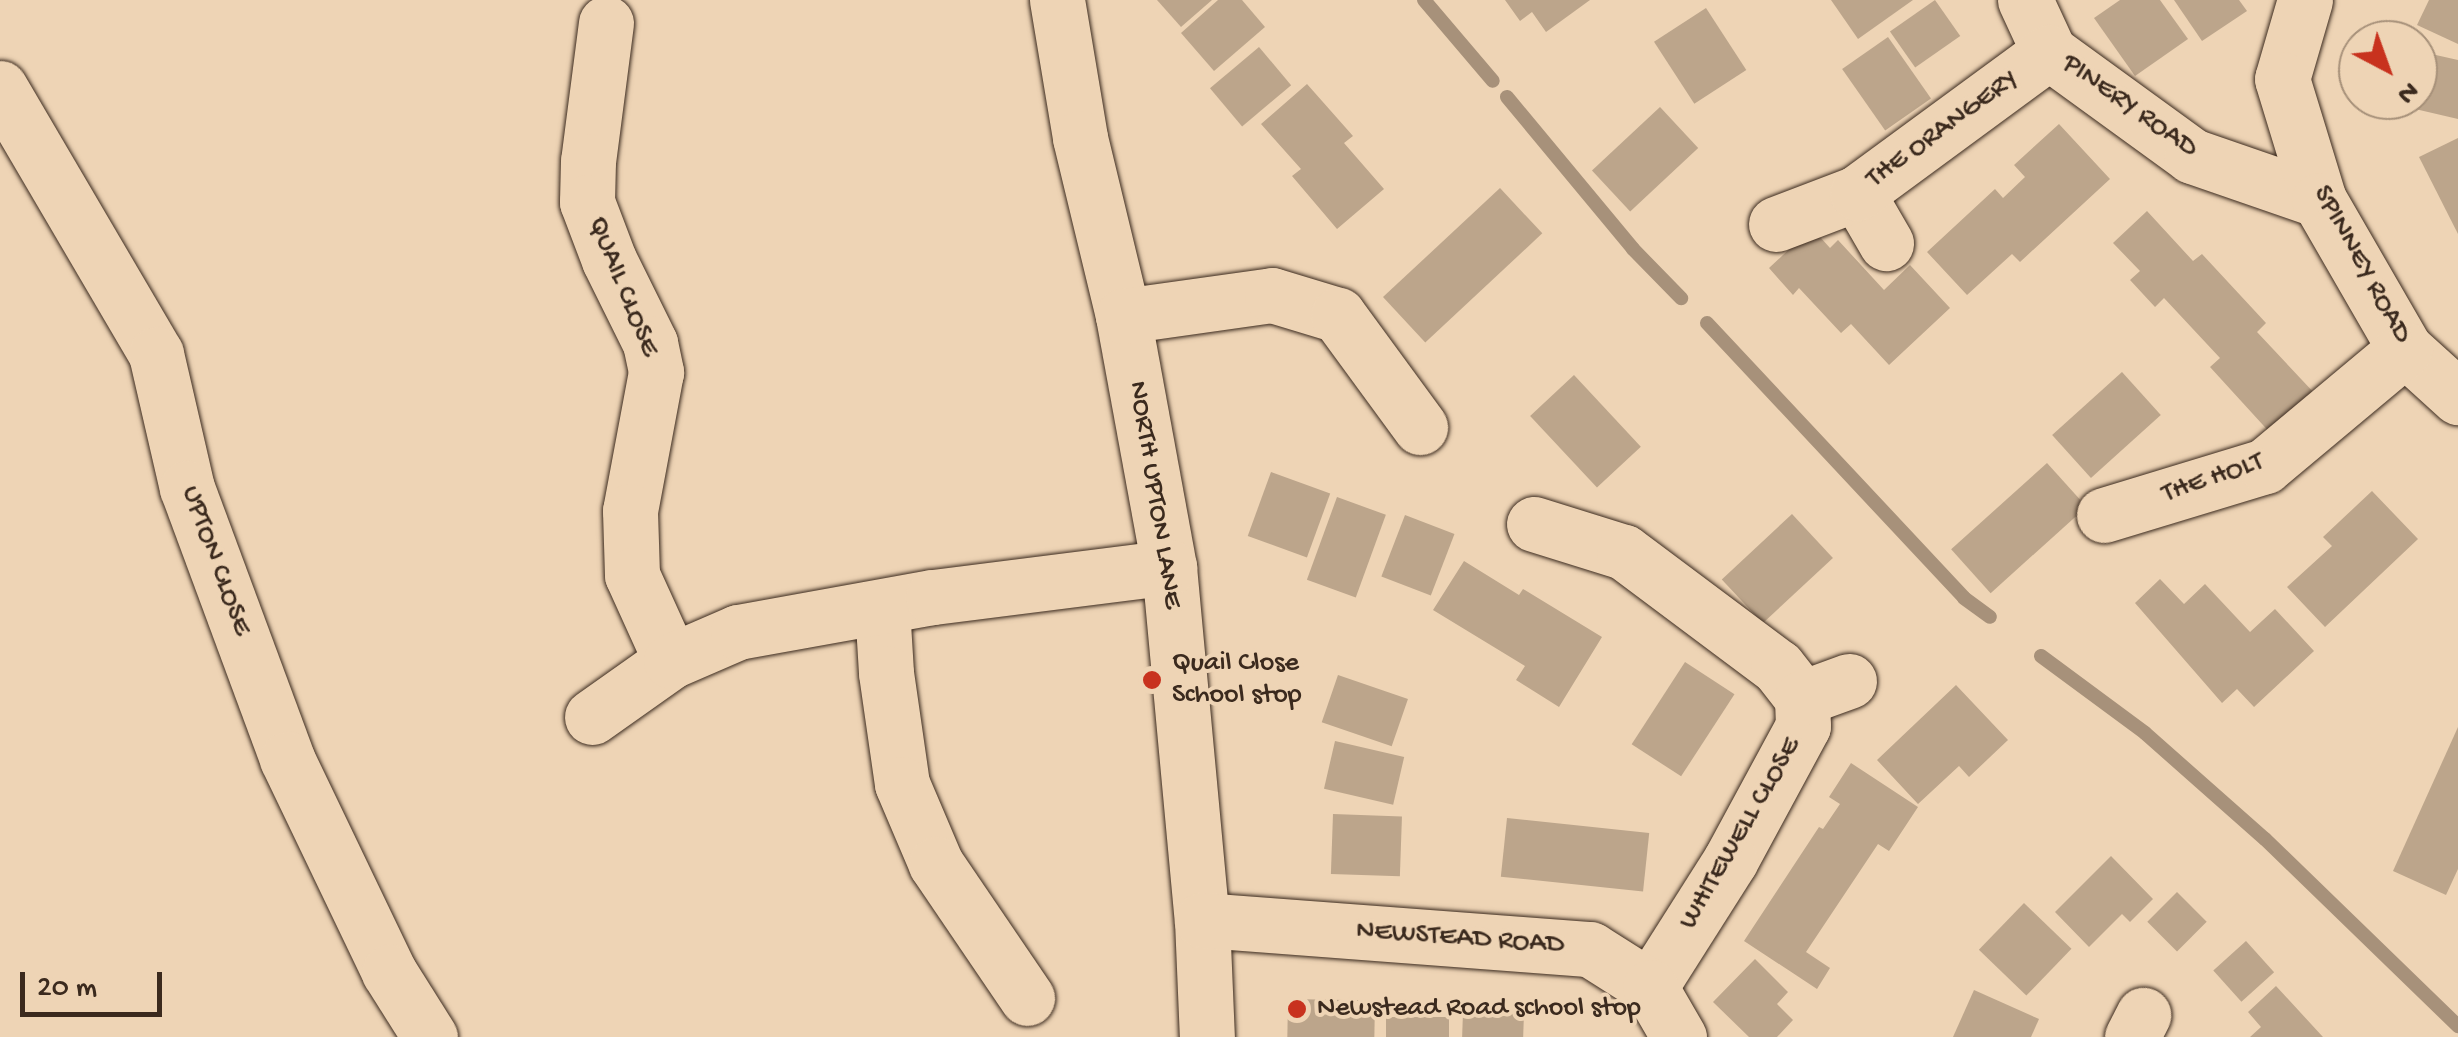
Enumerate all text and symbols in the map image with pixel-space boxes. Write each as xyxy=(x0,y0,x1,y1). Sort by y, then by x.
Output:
north arrow xyxy=(2338,20,2438,120)
street label: PINERY ROAD xyxy=(2054,48,2204,166)
street label: THE ORANGERY xyxy=(1860,64,2026,196)
text: N xyxy=(2389,73,2424,110)
street label: SPINNEY ROAD xyxy=(2304,180,2418,350)
street label: QUAIL CLOSE xyxy=(579,212,665,362)
street label: NORTH UPTON LANE xyxy=(1119,379,1189,611)
street label: THE HOLT xyxy=(2158,446,2268,512)
street label: UPTON CLOSE xyxy=(172,482,258,640)
place label: Quail Close School stop xyxy=(1172,647,1301,713)
marker: Quail Close School stop xyxy=(1141,669,1163,691)
street label: WHITEWELL CLOSE xyxy=(1672,732,1810,936)
street label: NEWSTEAD ROAD xyxy=(1355,915,1565,963)
scale bar xyxy=(25,952,168,1014)
text: 20 m xyxy=(37,972,97,1007)
place label: Newstead Road school stop xyxy=(1317,992,1641,1026)
marker: Newstead Road school stop xyxy=(1286,998,1308,1020)

